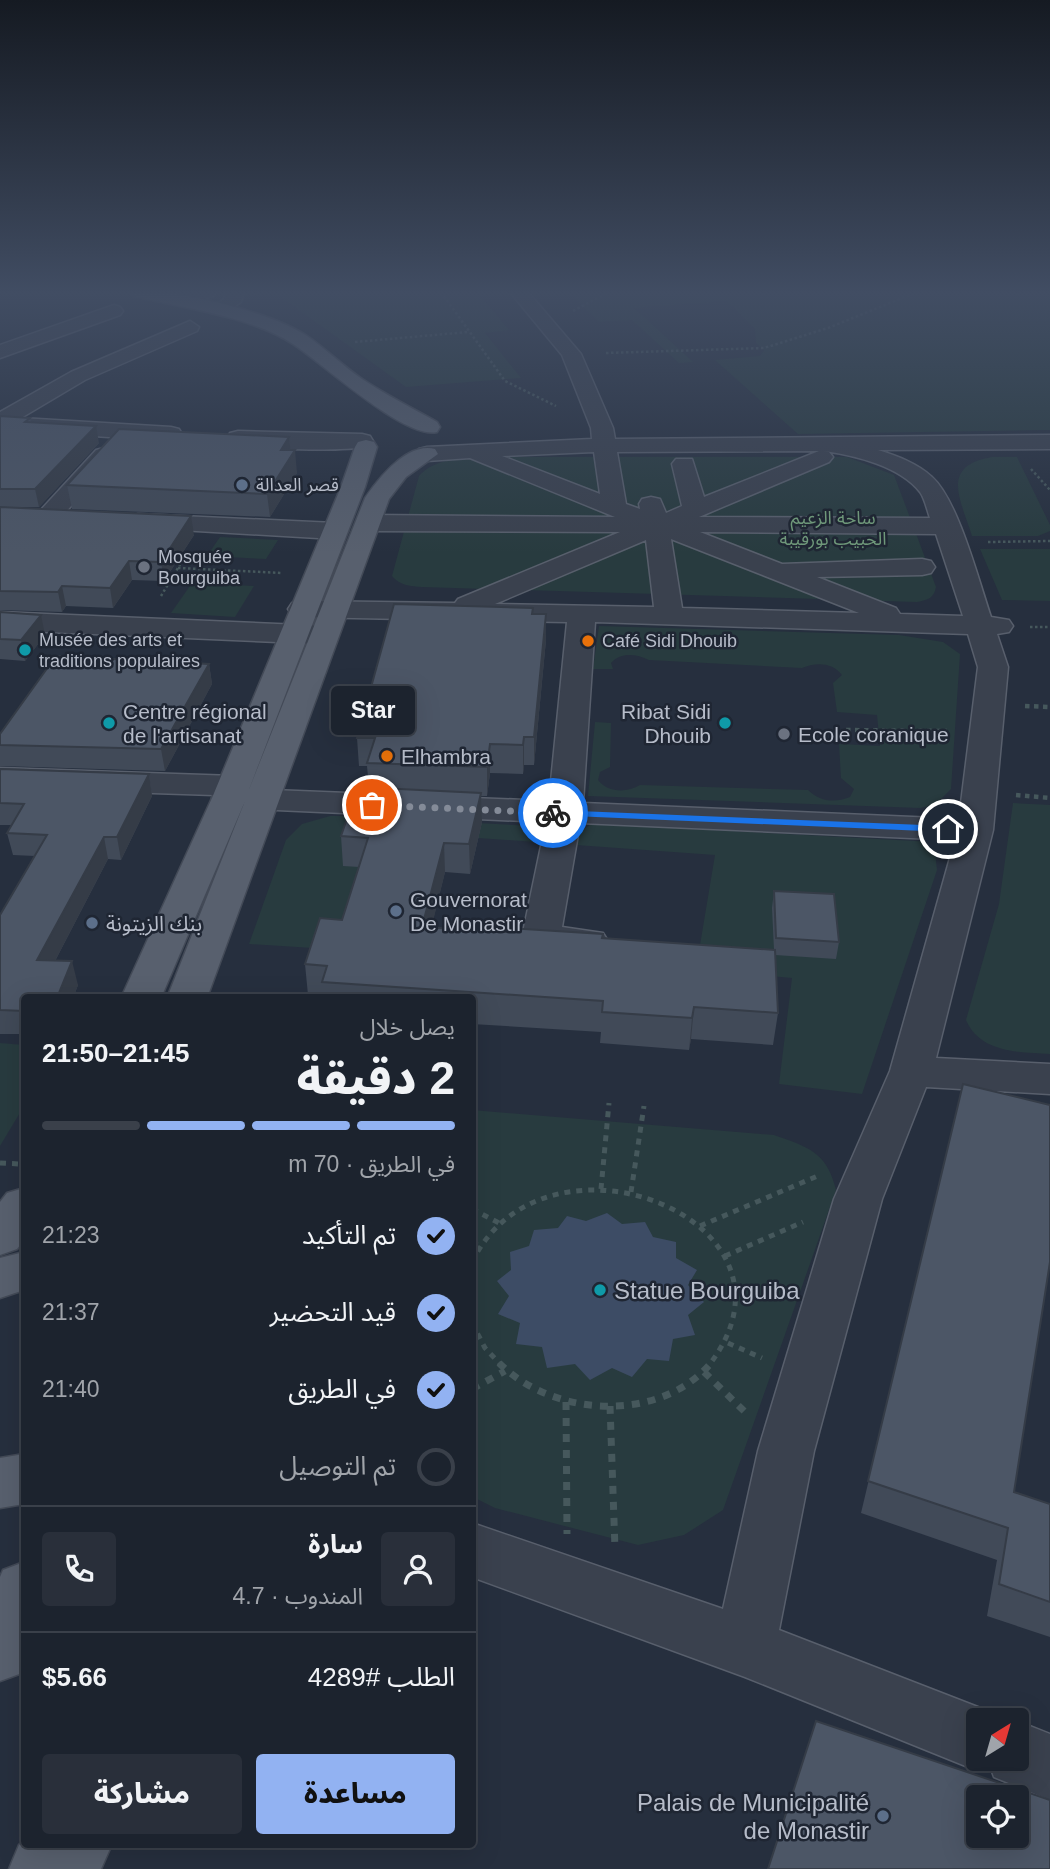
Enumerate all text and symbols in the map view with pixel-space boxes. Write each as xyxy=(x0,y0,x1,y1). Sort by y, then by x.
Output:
place label: قصر العدالة xyxy=(256,475,339,496)
marker: قصر العدالة xyxy=(234,477,250,493)
park label: ساحة الزعيم الحبيب بورقيبة xyxy=(779,508,887,550)
place label: Mosquée Bourguiba xyxy=(158,547,241,588)
marker: Mosquée Bourguiba xyxy=(136,559,152,575)
place label: Musée des arts et traditions populaires xyxy=(39,630,200,671)
place label: Café Sidi Dhouib xyxy=(602,631,737,651)
marker: Café Sidi Dhouib xyxy=(580,633,596,649)
marker: Musée des arts et traditions populaires xyxy=(17,642,33,658)
callout: Star xyxy=(330,686,414,735)
text: Star xyxy=(351,697,395,723)
place label: Centre régional de l'artisanat xyxy=(123,700,267,747)
place label: Ribat Sidi Dhouib xyxy=(621,700,711,747)
marker: Centre régional de l'artisanat xyxy=(101,715,117,731)
marker: Ribat Sidi Dhouib xyxy=(717,715,733,731)
place label: Ecole coranique xyxy=(798,723,949,746)
marker: Ecole coranique xyxy=(776,726,792,742)
place label: Elhambra xyxy=(401,745,491,768)
marker: Elhambra xyxy=(379,748,395,764)
pin xyxy=(342,775,402,835)
courier xyxy=(518,778,588,848)
icon: bag xyxy=(353,786,391,824)
icon: bike xyxy=(534,794,572,832)
pin xyxy=(918,799,978,859)
icon: home xyxy=(929,810,967,848)
place label: Gouvernorat De Monastir xyxy=(410,888,527,935)
marker: Gouvernorat De Monastir xyxy=(388,903,404,919)
place label: بنك الزيتونة xyxy=(106,912,202,936)
marker: بنك الزيتونة xyxy=(84,915,100,931)
text: يصل خلال xyxy=(360,1014,455,1040)
text: 21:45–21:50 xyxy=(42,1038,189,1068)
text: 2 دقيقة xyxy=(297,1052,455,1104)
text: في الطريق · 70 m xyxy=(288,1151,455,1177)
icon: check xyxy=(417,1217,455,1255)
text: تم التأكيد xyxy=(302,1220,396,1250)
text: 21:23 xyxy=(42,1222,100,1248)
place label: Statue Bourguiba xyxy=(614,1277,800,1304)
marker: Statue Bourguiba xyxy=(592,1282,608,1298)
icon: check xyxy=(417,1294,455,1332)
text: قيد التحضير xyxy=(270,1297,396,1327)
text: 21:37 xyxy=(42,1299,100,1325)
icon: check xyxy=(417,1371,455,1409)
text: في الطريق xyxy=(288,1374,396,1404)
text: 21:40 xyxy=(42,1376,100,1402)
text: تم التوصيل xyxy=(279,1451,396,1481)
text: سارة xyxy=(308,1529,363,1559)
button: phone xyxy=(42,1532,116,1606)
button: person xyxy=(381,1532,455,1606)
text: المندوب · 4.7 xyxy=(233,1583,363,1609)
text: $5.66 xyxy=(42,1662,107,1692)
text: الطلب #4289 xyxy=(308,1662,455,1692)
north arrow xyxy=(966,1708,1029,1771)
map controls xyxy=(966,1708,1029,1848)
button: مشاركة xyxy=(42,1754,242,1834)
button: مساعدة xyxy=(256,1754,455,1834)
button: locate xyxy=(966,1785,1029,1848)
place label: Palais de Municipalité de Monastir xyxy=(637,1789,869,1844)
marker: Palais de Municipalité de Monastir xyxy=(875,1808,891,1824)

